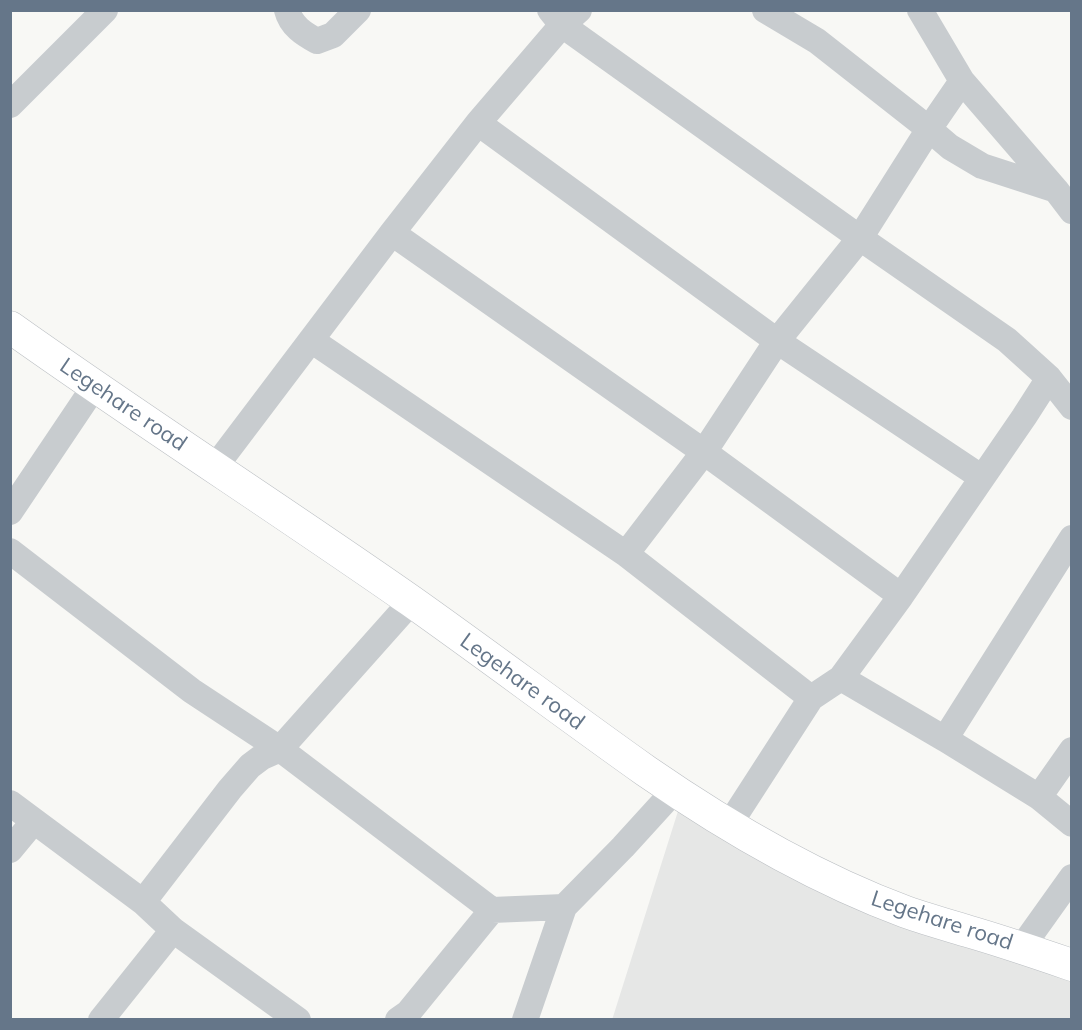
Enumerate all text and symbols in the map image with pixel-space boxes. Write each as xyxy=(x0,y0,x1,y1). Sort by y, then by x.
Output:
street label: Legehare road xyxy=(54,353,192,457)
street label: Legehare road xyxy=(455,628,589,736)
street label: Legehare road xyxy=(868,886,1016,956)

